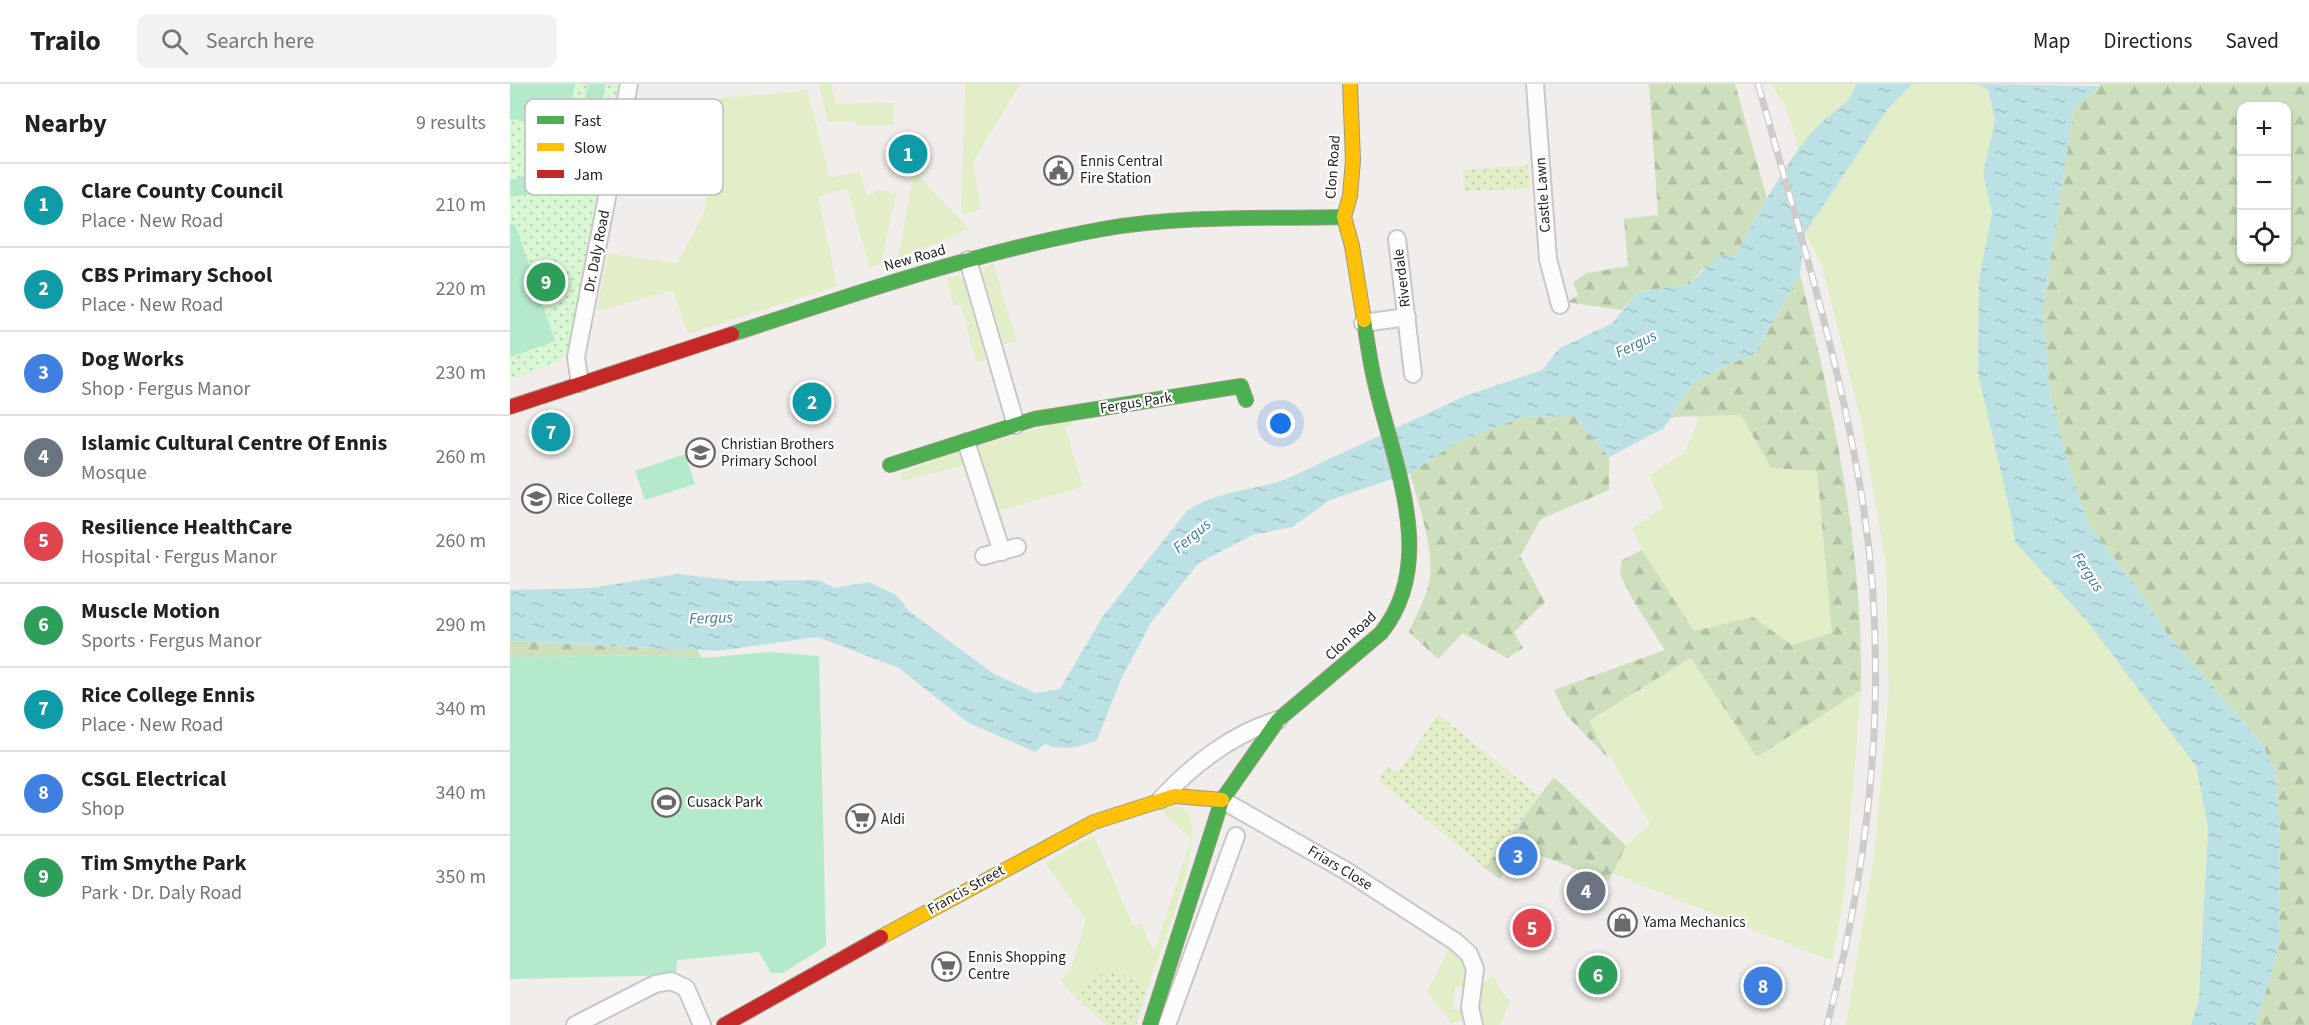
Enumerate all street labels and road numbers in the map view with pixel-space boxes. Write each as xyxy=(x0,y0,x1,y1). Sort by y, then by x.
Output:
street label: Clon Road xyxy=(1320,134,1346,200)
street label: Castle Lawn xyxy=(1530,157,1556,233)
street label: Dr. Daly Road xyxy=(579,208,615,294)
street label: New Road xyxy=(882,239,948,277)
street label: Riverdale xyxy=(1388,248,1416,308)
street label: Fergus Park xyxy=(1098,387,1174,419)
street label: Clon Road xyxy=(1320,607,1382,665)
street label: Friars Close xyxy=(1304,840,1376,896)
street label: Francis Street xyxy=(924,860,1008,920)

